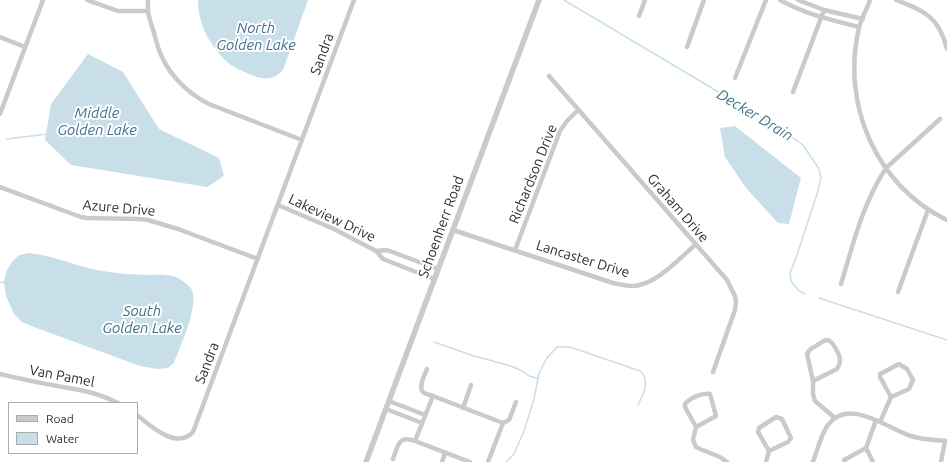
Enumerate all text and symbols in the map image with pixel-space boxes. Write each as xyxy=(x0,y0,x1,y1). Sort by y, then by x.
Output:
water label: North Golden Lake xyxy=(216,19,296,54)
street label: Sandra xyxy=(307,31,337,77)
water label: Decker Drain xyxy=(714,85,796,145)
water label: Middle Golden Lake xyxy=(57,104,137,139)
street label: Richardson Drive xyxy=(505,122,561,226)
street label: Graham Drive xyxy=(644,170,712,246)
street label: Schoenherr Road xyxy=(415,174,467,280)
street label: Lakeview Drive xyxy=(286,191,378,245)
street label: Azure Drive xyxy=(82,196,156,220)
street label: Lancaster Drive xyxy=(534,237,632,281)
water label: South Golden Lake xyxy=(102,302,182,337)
street label: Sandra xyxy=(191,340,223,386)
street label: Van Pamel xyxy=(28,361,96,391)
legend xyxy=(8,402,138,454)
text: Road xyxy=(46,412,74,425)
text: Water xyxy=(46,432,79,445)

